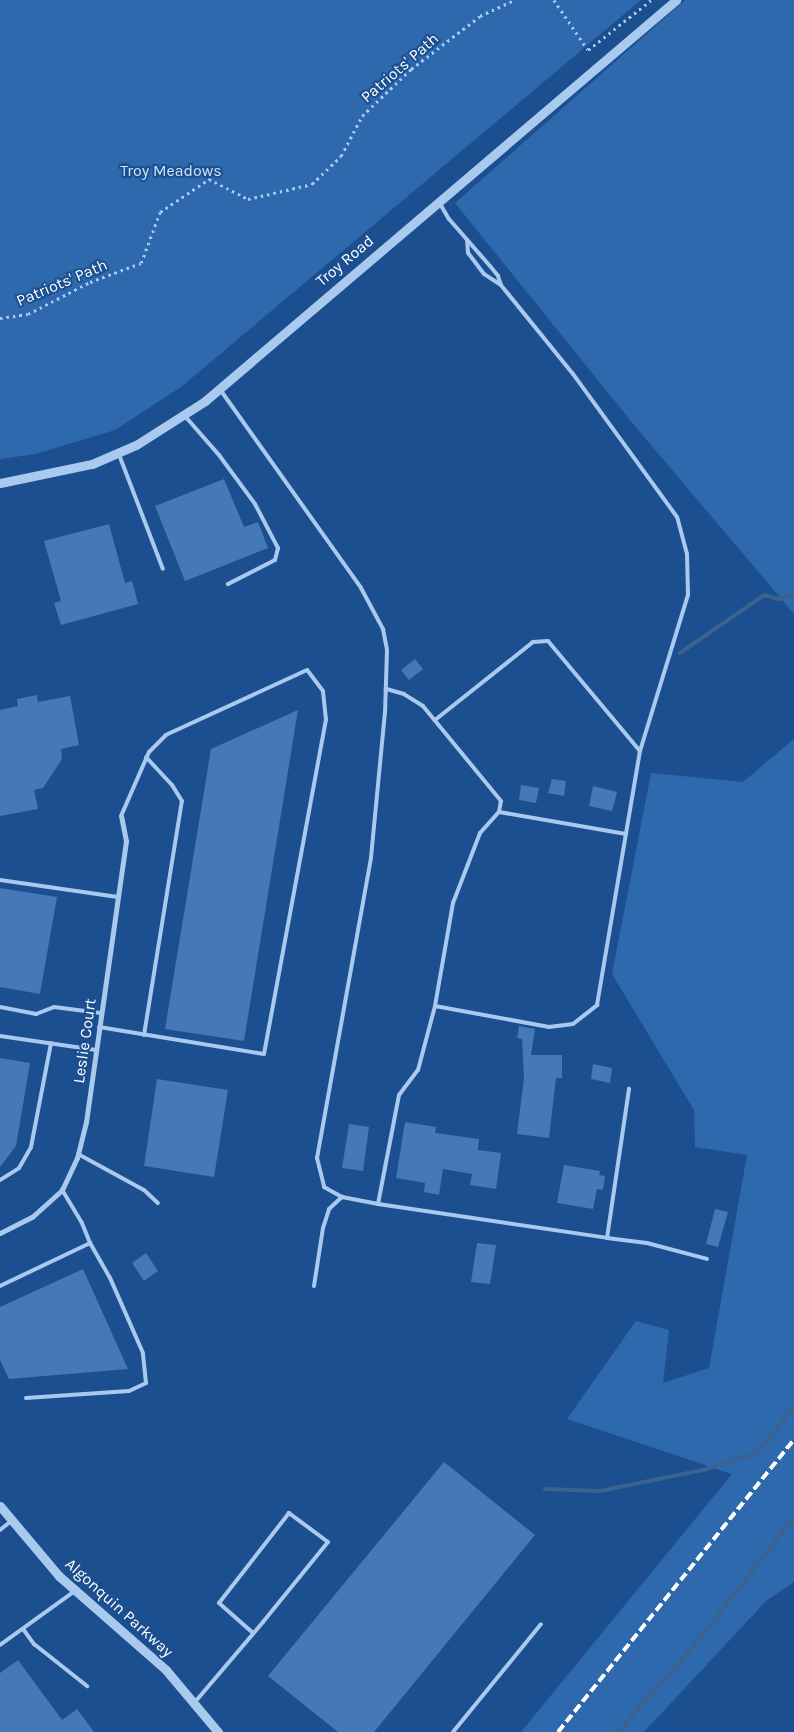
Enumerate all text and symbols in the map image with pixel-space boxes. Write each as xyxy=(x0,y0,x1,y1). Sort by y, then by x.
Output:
street label: Patriots' Path xyxy=(357,29,443,107)
park label: Troy Meadows xyxy=(120,161,222,181)
street label: Troy Road xyxy=(312,231,378,291)
street label: Patriots' Path xyxy=(14,255,110,311)
street label: Leslie Court xyxy=(70,997,100,1085)
street label: Algonquin Parkway xyxy=(61,1554,177,1662)

